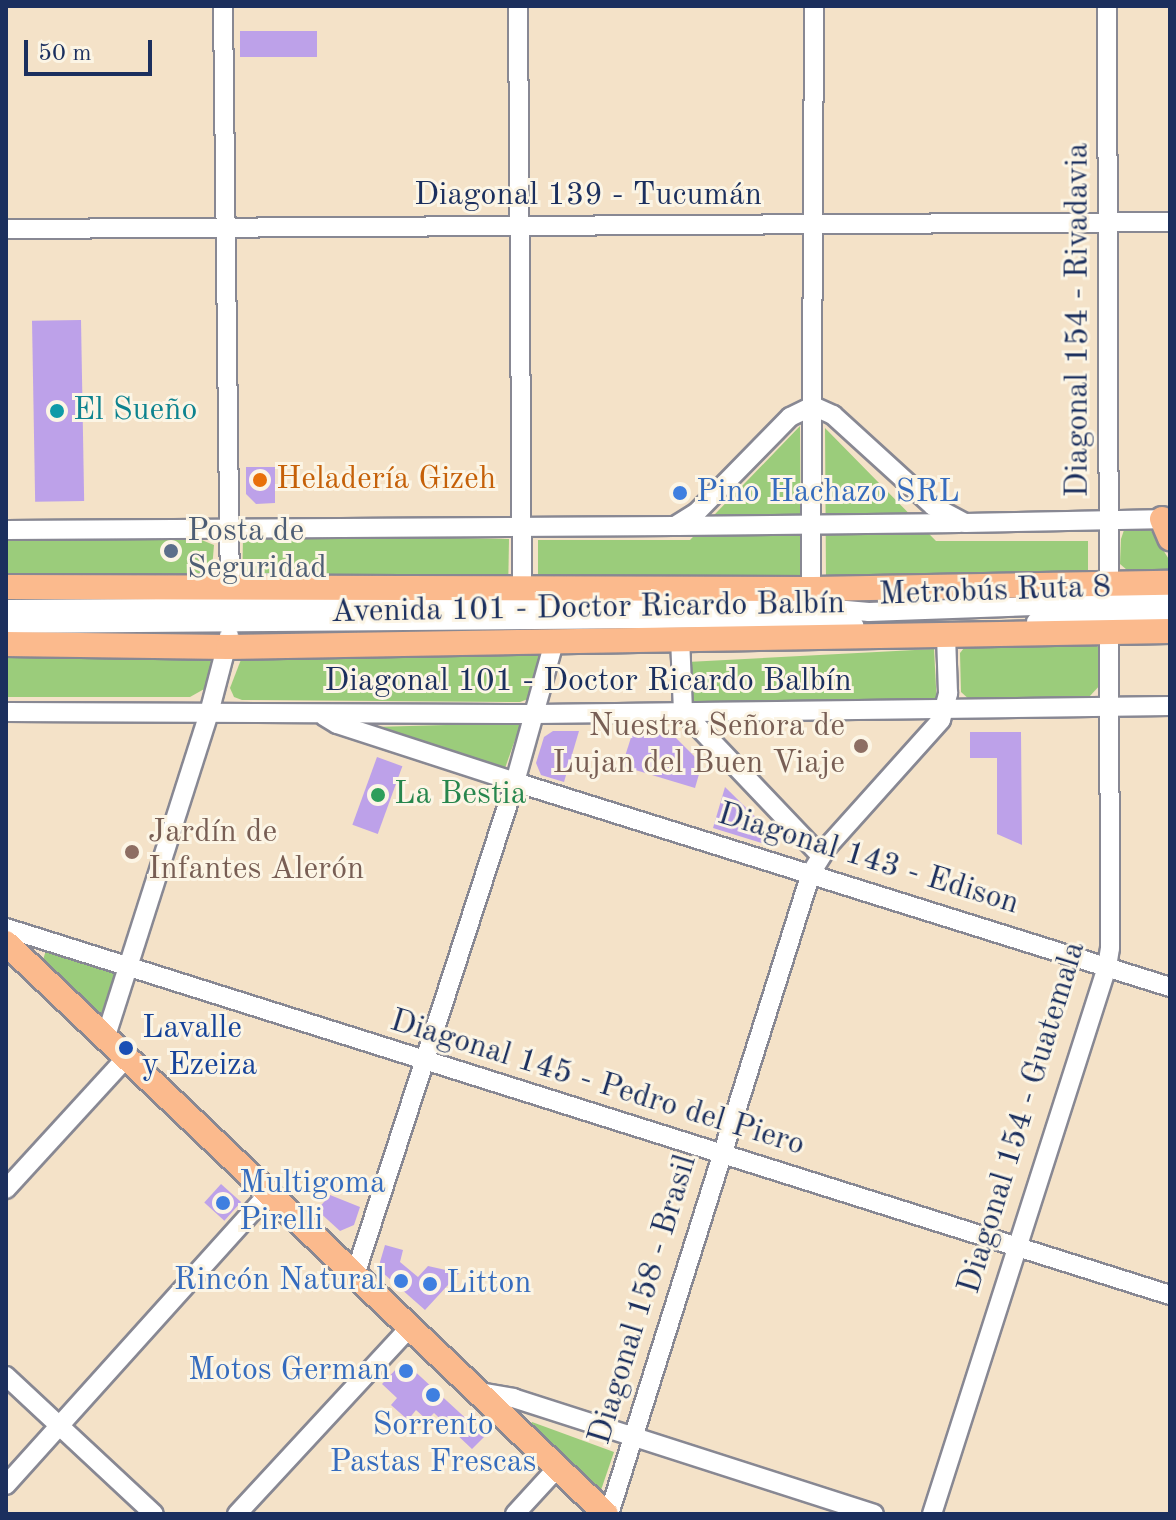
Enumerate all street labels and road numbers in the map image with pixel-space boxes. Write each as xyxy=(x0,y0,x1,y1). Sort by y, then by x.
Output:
street label: Diagonal 154 - Rivadavia xyxy=(1060,143,1098,497)
street label: Diagonal 139 - Tucumán xyxy=(414,177,762,215)
street label: Metrobús Ruta 8 xyxy=(878,569,1112,615)
street label: Avenida 101 - Doctor Ricardo Balbín xyxy=(331,585,845,633)
street label: Diagonal 101 - Doctor Ricardo Balbín xyxy=(324,663,852,701)
street label: Diagonal 143 - Edison xyxy=(713,796,1023,924)
street label: Diagonal 154 - Guatemala xyxy=(951,937,1095,1299)
street label: Diagonal 145 - Pedro del Piero xyxy=(385,1003,809,1165)
street label: Diagonal 158 - Brasil xyxy=(582,1151,706,1449)

